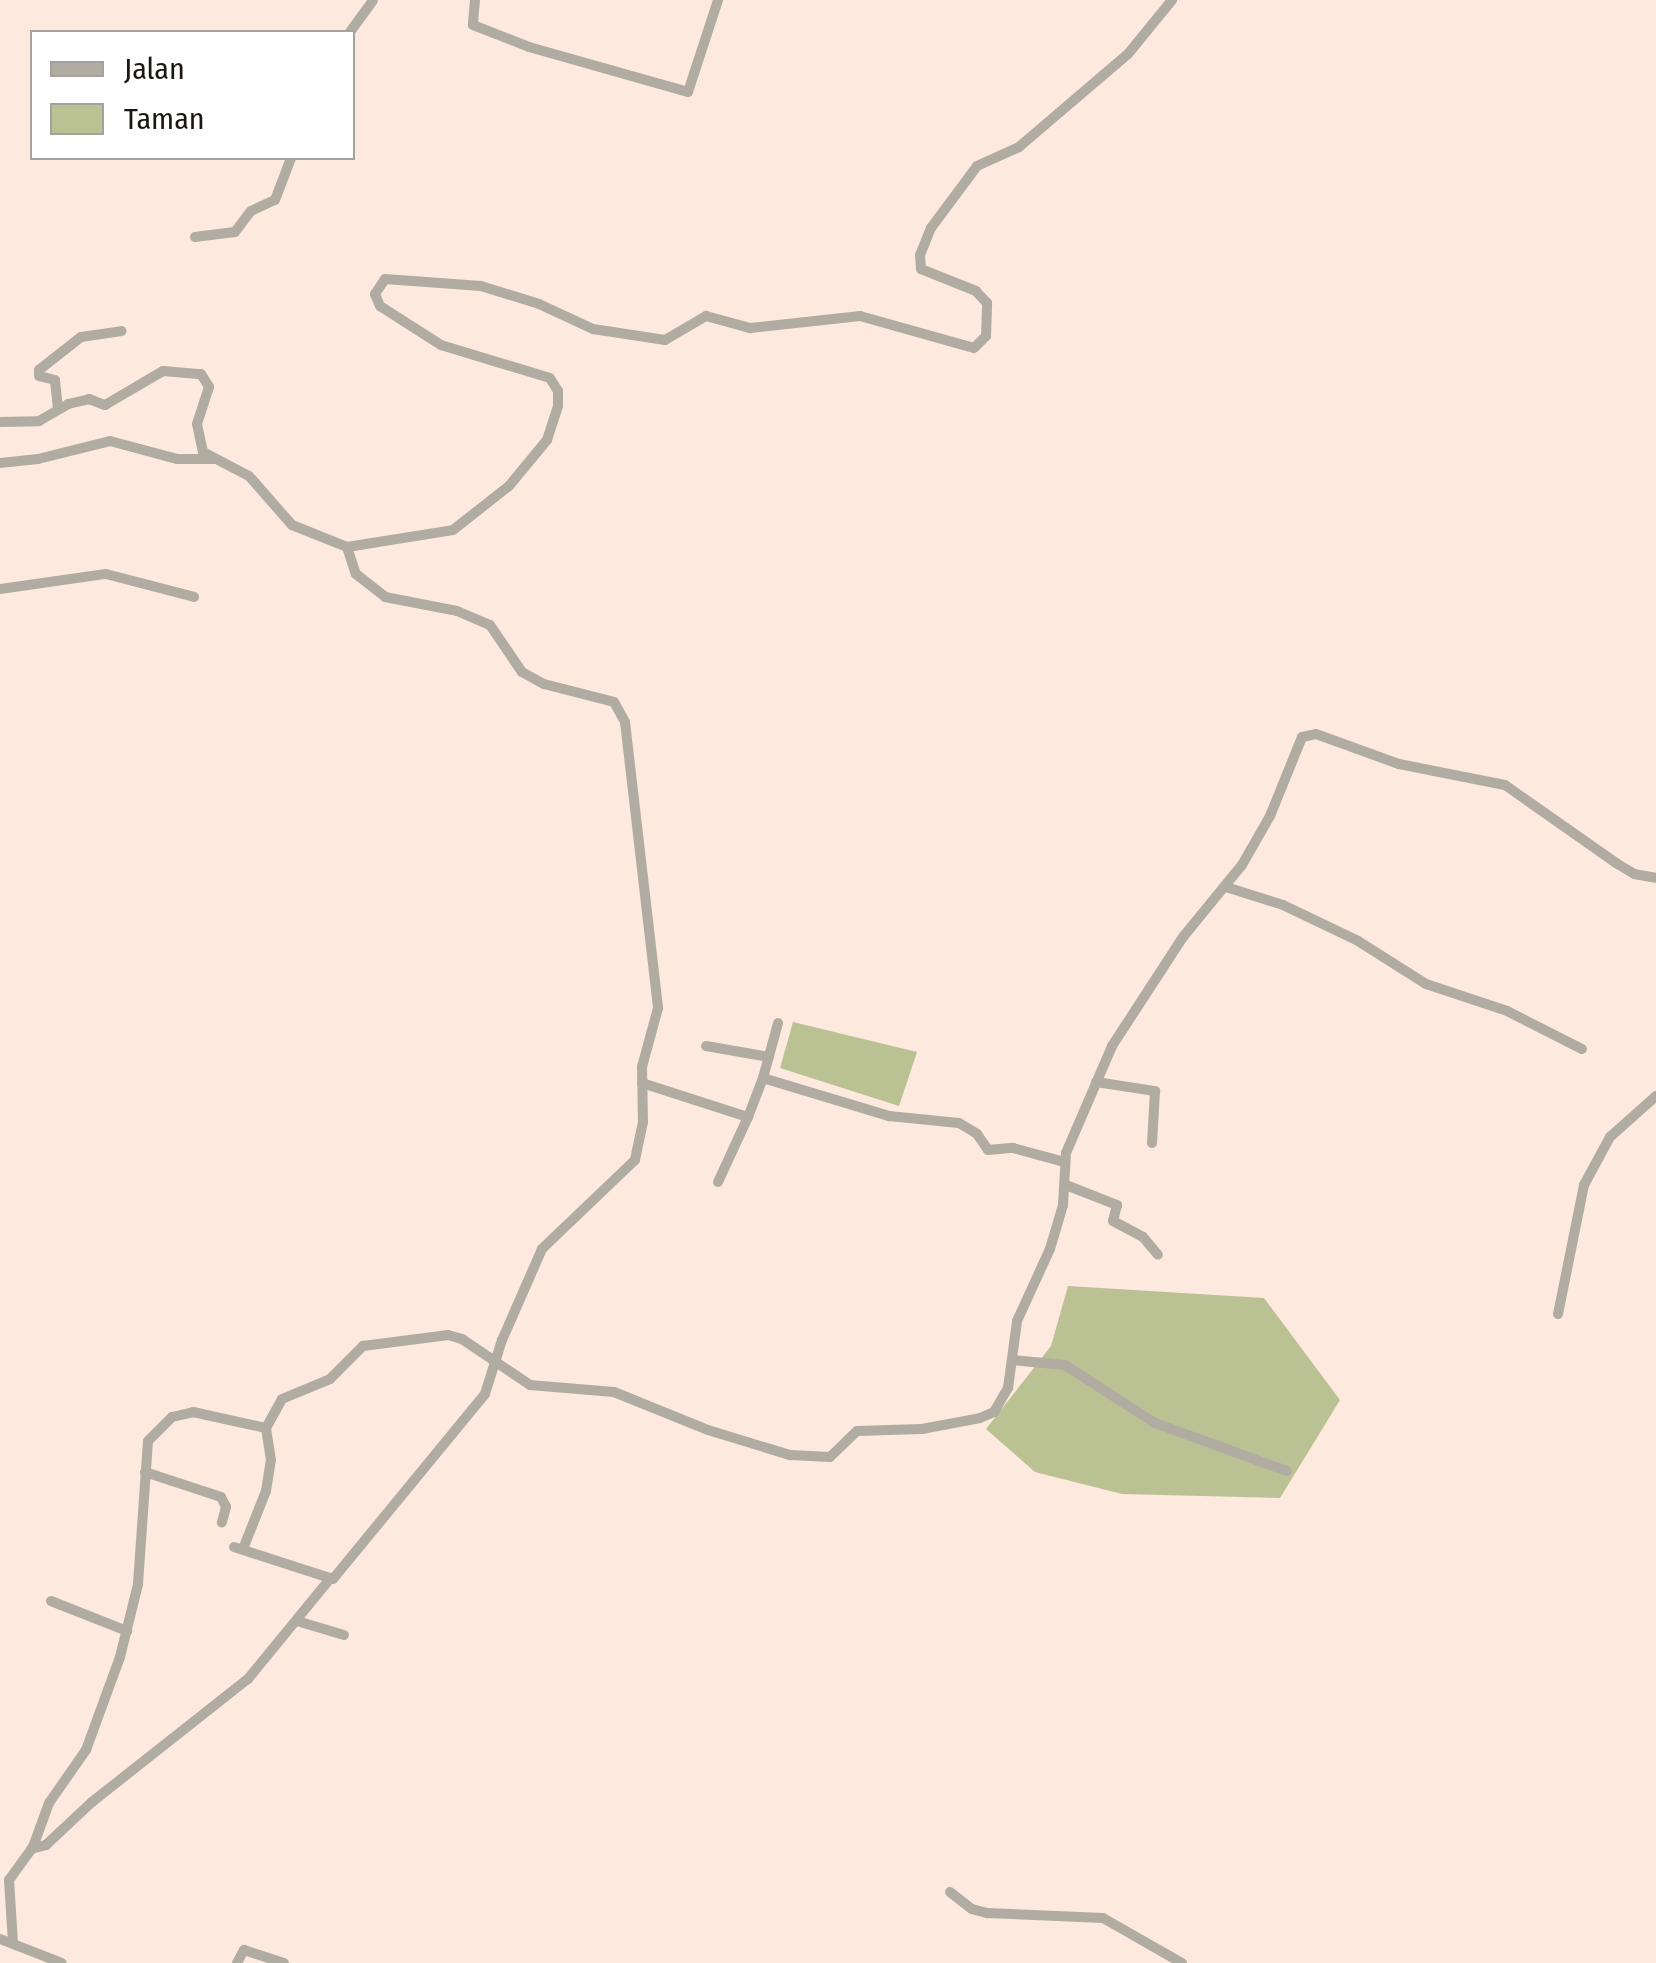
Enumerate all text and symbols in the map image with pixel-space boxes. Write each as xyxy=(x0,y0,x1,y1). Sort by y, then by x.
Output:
legend xyxy=(30,30,355,160)
text: Jalan xyxy=(124,51,185,87)
text: Taman xyxy=(124,101,205,137)

